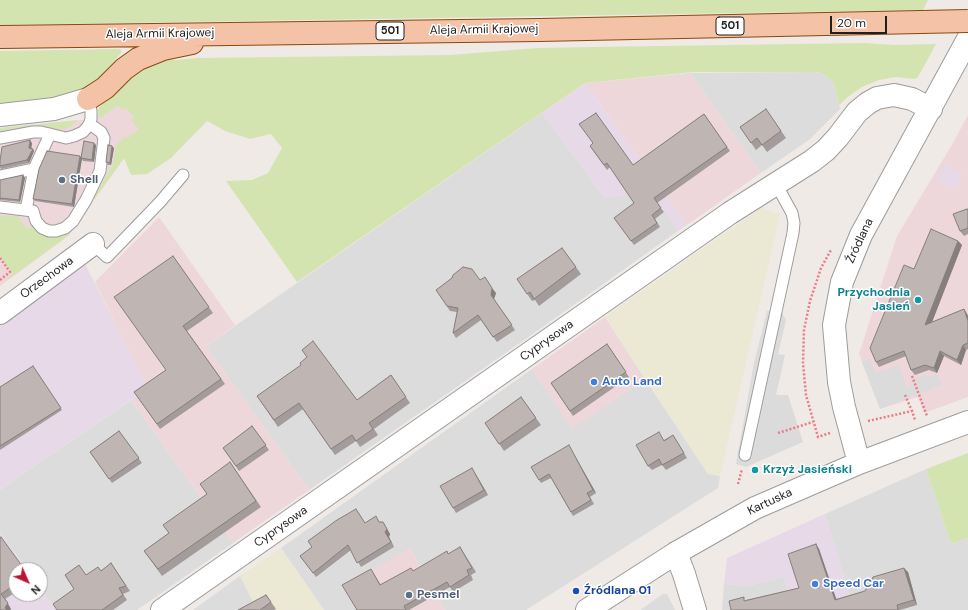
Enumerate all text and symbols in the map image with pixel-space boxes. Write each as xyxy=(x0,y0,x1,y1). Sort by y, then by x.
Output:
scale bar xyxy=(832,8,889,34)
text: 20 m xyxy=(837,15,866,31)
road number: 501 xyxy=(716,17,744,35)
road number: 501 xyxy=(376,22,404,40)
street label: Aleja Armii Krajowej xyxy=(430,22,538,38)
street label: Aleja Armii Krajowej xyxy=(106,26,214,42)
place label: Shell xyxy=(70,173,98,187)
marker: Shell xyxy=(57,175,67,185)
street label: Źródlana xyxy=(843,216,877,266)
street label: Orzechowa xyxy=(18,254,76,302)
place label: Przychodnia Jasień xyxy=(838,286,910,314)
marker: Przychodnia Jasień xyxy=(913,295,923,305)
street label: Cyprysowa xyxy=(518,317,576,365)
place label: Auto Land xyxy=(602,375,662,389)
marker: Auto Land xyxy=(589,377,599,387)
place label: Krzyż Jasieński xyxy=(763,463,852,477)
marker: Krzyż Jasieński xyxy=(750,465,760,475)
street label: Kartuska xyxy=(745,485,795,519)
street label: Cyprysowa xyxy=(252,503,310,551)
north arrow xyxy=(8,562,48,602)
place label: Speed Car xyxy=(823,577,884,591)
marker: Speed Car xyxy=(810,579,820,589)
text: N xyxy=(28,582,44,598)
place label: Źródlana 01 xyxy=(584,584,651,598)
marker: Źródlana 01 xyxy=(571,586,581,596)
place label: Pesmel xyxy=(417,588,459,602)
marker: Pesmel xyxy=(404,590,414,600)

